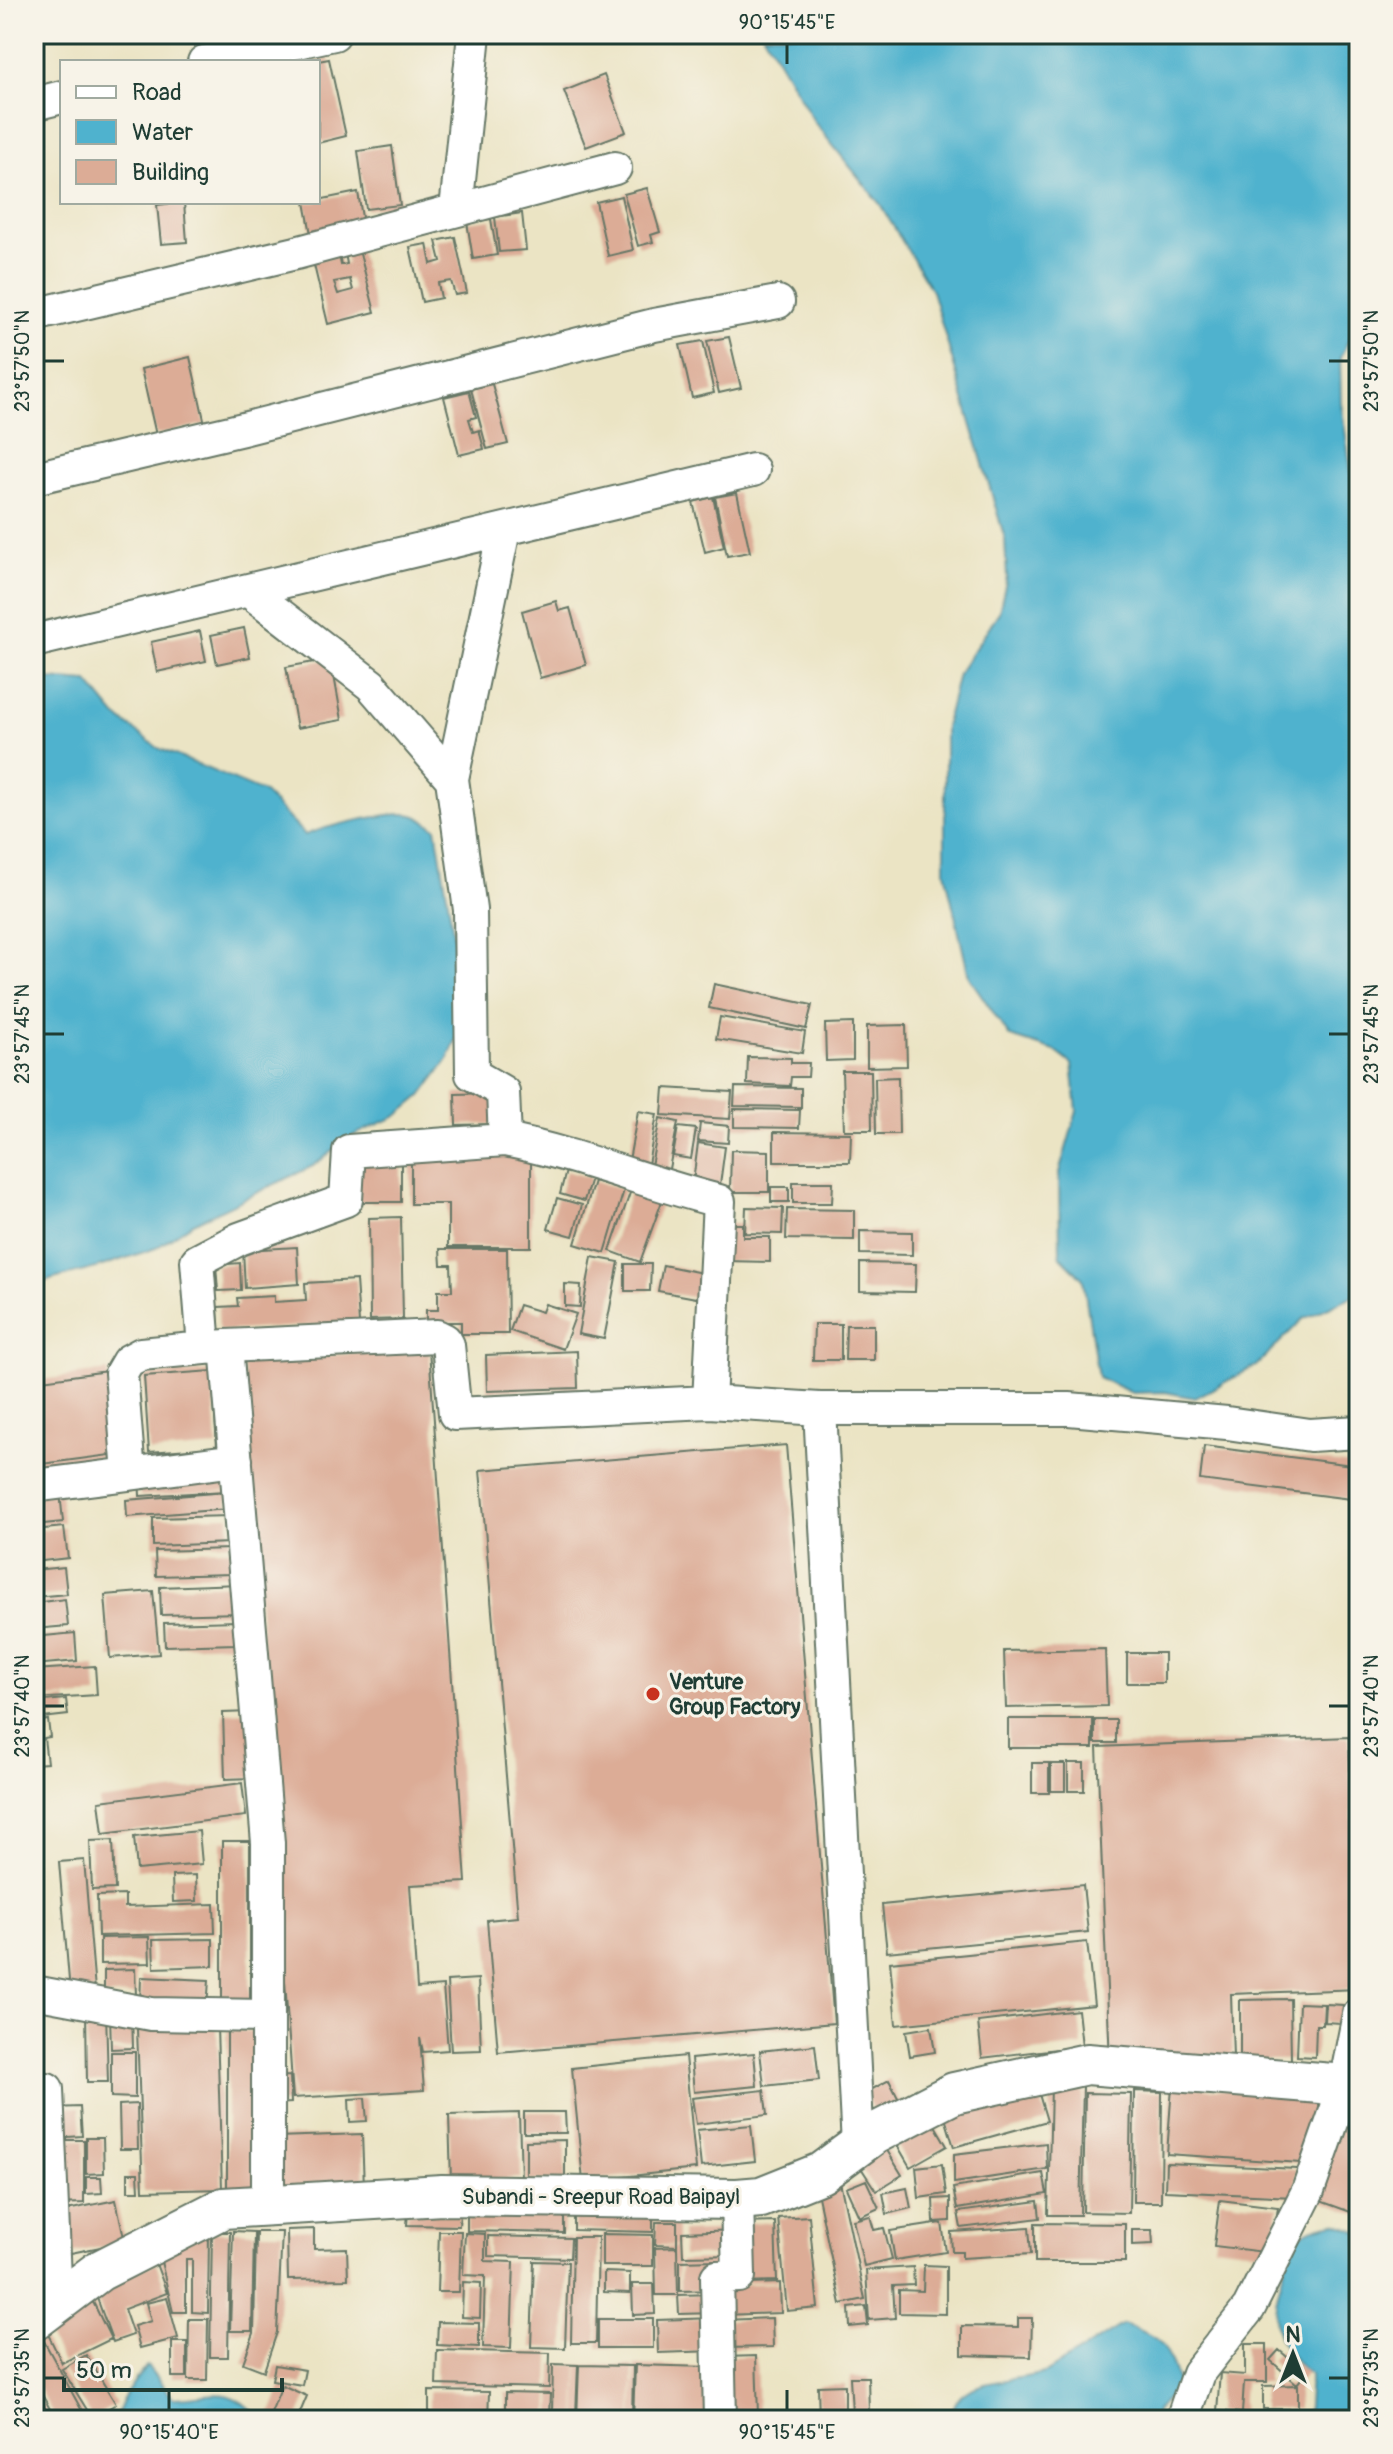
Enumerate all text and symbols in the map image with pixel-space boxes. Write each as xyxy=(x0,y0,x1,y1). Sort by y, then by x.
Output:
text: 90°15'45"E xyxy=(739,10,835,35)
legend xyxy=(60,60,320,204)
text: Road xyxy=(132,78,182,107)
text: Water xyxy=(132,118,193,147)
text: Building xyxy=(132,158,209,187)
text: 23°57'50"N xyxy=(10,310,35,412)
text: 23°57'50"N xyxy=(1359,310,1384,412)
text: 23°57'45"N xyxy=(10,984,35,1084)
text: 23°57'45"N xyxy=(1359,984,1384,1084)
text: 23°57'40"N xyxy=(10,1655,35,1757)
text: 23°57'40"N xyxy=(1359,1655,1384,1757)
place label: Venture Group Factory xyxy=(669,1668,801,1721)
marker: Venture Group Factory xyxy=(644,1685,662,1703)
street label: Subandi - Sreepur Road Baipayl xyxy=(462,2183,740,2211)
north arrow xyxy=(1253,2314,1333,2394)
text: N xyxy=(1286,2321,1301,2349)
text: 23°57'35"N xyxy=(10,2328,35,2428)
text: 23°57'35"N xyxy=(1359,2328,1384,2428)
scale bar xyxy=(64,2342,282,2392)
text: 50 m xyxy=(76,2356,132,2385)
text: 90°15'40"E xyxy=(119,2420,219,2445)
text: 90°15'45"E xyxy=(739,2420,835,2445)

